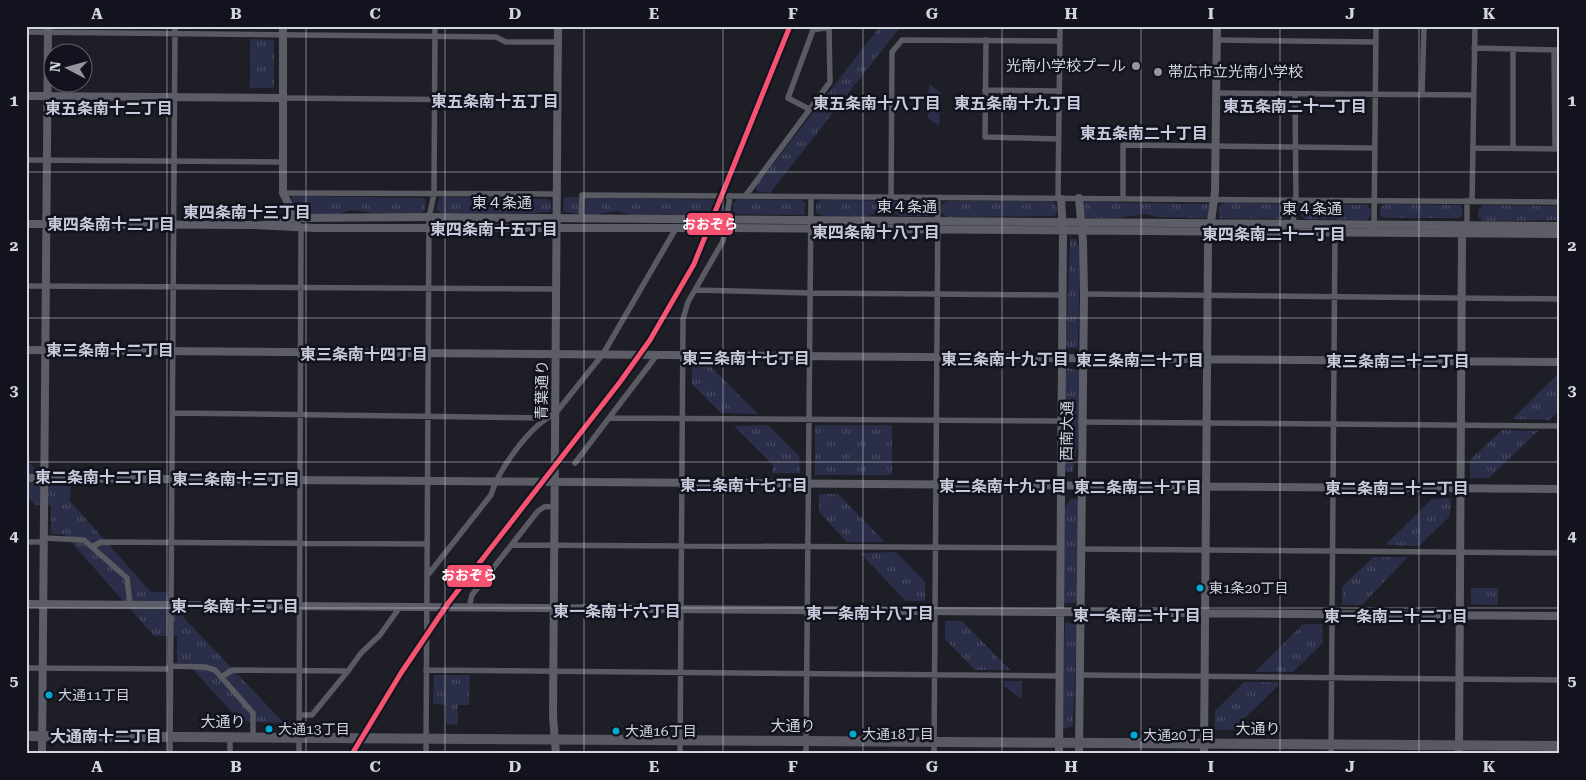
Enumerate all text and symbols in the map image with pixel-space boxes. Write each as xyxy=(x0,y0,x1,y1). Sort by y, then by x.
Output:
text: A xyxy=(91,4,103,23)
text: B xyxy=(230,4,242,23)
text: C xyxy=(369,4,381,23)
text: D xyxy=(509,4,522,23)
text: E xyxy=(649,4,659,23)
text: F xyxy=(788,4,798,23)
text: G xyxy=(926,4,939,23)
text: H xyxy=(1064,4,1078,23)
text: I xyxy=(1208,4,1214,23)
text: J xyxy=(1345,4,1355,23)
text: K xyxy=(1483,4,1496,23)
north arrow xyxy=(42,42,92,92)
place label: 光南小学校プール xyxy=(1006,57,1126,75)
text: N xyxy=(47,60,64,73)
marker: 光南小学校プール xyxy=(1130,60,1142,72)
place label: 帯広市立光南小学校 xyxy=(1168,63,1303,81)
marker: 帯広市立光南小学校 xyxy=(1152,66,1164,78)
text: 1 xyxy=(10,91,19,110)
text: 1 xyxy=(1568,91,1577,110)
district label: 東五条南十五丁目 xyxy=(431,92,559,111)
district label: 東五条南十八丁目 xyxy=(813,94,941,113)
district label: 東五条南十九丁目 xyxy=(954,94,1082,113)
district label: 東五条南二十一丁目 xyxy=(1223,97,1367,116)
district label: 東五条南十二丁目 xyxy=(45,99,173,118)
district label: 東五条南二十丁目 xyxy=(1080,124,1208,143)
street label: 東４条通 xyxy=(472,194,532,212)
street label: 東４条通 xyxy=(877,198,937,216)
street label: 東４条通 xyxy=(1282,200,1342,218)
district label: 東四条南十三丁目 xyxy=(183,203,311,222)
line badge: おおぞら xyxy=(686,212,734,236)
district label: 東四条南十二丁目 xyxy=(47,215,175,234)
text: おおぞら xyxy=(682,216,738,232)
district label: 東四条南十五丁目 xyxy=(430,220,558,239)
district label: 東四条南十八丁目 xyxy=(812,223,940,242)
district label: 東四条南二十一丁目 xyxy=(1202,225,1346,244)
text: 2 xyxy=(10,236,19,255)
text: 2 xyxy=(1568,236,1577,255)
district label: 東三条南十二丁目 xyxy=(46,341,174,360)
district label: 東三条南十四丁目 xyxy=(300,345,428,364)
district label: 東三条南十七丁目 xyxy=(682,349,810,368)
district label: 東三条南十九丁目 xyxy=(941,350,1069,369)
district label: 東三条南二十丁目 xyxy=(1076,351,1204,370)
district label: 東三条南二十二丁目 xyxy=(1326,352,1470,371)
street label: 青葉通り xyxy=(532,360,552,420)
text: 3 xyxy=(10,381,19,400)
text: 3 xyxy=(1568,381,1577,400)
street label: 西南大通 xyxy=(1057,401,1077,461)
district label: 東二条南十二丁目 xyxy=(35,468,163,487)
district label: 東二条南十三丁目 xyxy=(172,470,300,489)
district label: 東二条南十七丁目 xyxy=(680,476,808,495)
district label: 東二条南十九丁目 xyxy=(939,477,1067,496)
district label: 東二条南二十丁目 xyxy=(1074,478,1202,497)
district label: 東二条南二十二丁目 xyxy=(1325,479,1469,498)
text: 4 xyxy=(10,526,19,545)
text: 4 xyxy=(1568,526,1577,545)
line badge: おおぞら xyxy=(446,564,493,588)
text: おおぞら xyxy=(441,567,497,583)
place label: 東1条20丁目 xyxy=(1209,580,1289,596)
marker: 東1条20丁目 xyxy=(1195,583,1205,593)
district label: 東一条南十三丁目 xyxy=(171,597,299,616)
district label: 東一条南十六丁目 xyxy=(553,602,681,621)
district label: 東一条南十八丁目 xyxy=(806,604,934,623)
district label: 東一条南二十丁目 xyxy=(1073,606,1201,625)
district label: 東一条南二十二丁目 xyxy=(1324,607,1468,626)
text: 5 xyxy=(10,671,19,690)
text: 5 xyxy=(1568,671,1577,690)
place label: 大通11丁目 xyxy=(58,687,130,703)
marker: 大通11丁目 xyxy=(44,690,54,700)
street label: 大通り xyxy=(200,713,246,731)
street label: 大通り xyxy=(770,717,816,735)
street label: 大通り xyxy=(1235,720,1281,738)
place label: 大通13丁目 xyxy=(278,721,350,737)
place label: 大通16丁目 xyxy=(625,723,697,739)
marker: 大通13丁目 xyxy=(264,724,274,734)
marker: 大通16丁目 xyxy=(611,726,621,736)
place label: 大通18丁目 xyxy=(862,726,934,742)
district label: 大通南十二丁目 xyxy=(50,727,162,746)
place label: 大通20丁目 xyxy=(1143,727,1215,743)
marker: 大通18丁目 xyxy=(848,729,858,739)
marker: 大通20丁目 xyxy=(1129,730,1139,740)
text: A xyxy=(91,757,103,776)
text: B xyxy=(230,757,242,776)
text: C xyxy=(369,757,381,776)
text: D xyxy=(509,757,522,776)
text: E xyxy=(649,757,659,776)
text: F xyxy=(788,757,798,776)
text: G xyxy=(926,757,939,776)
text: H xyxy=(1064,757,1078,776)
text: I xyxy=(1208,757,1214,776)
text: J xyxy=(1345,757,1355,776)
text: K xyxy=(1483,757,1496,776)

